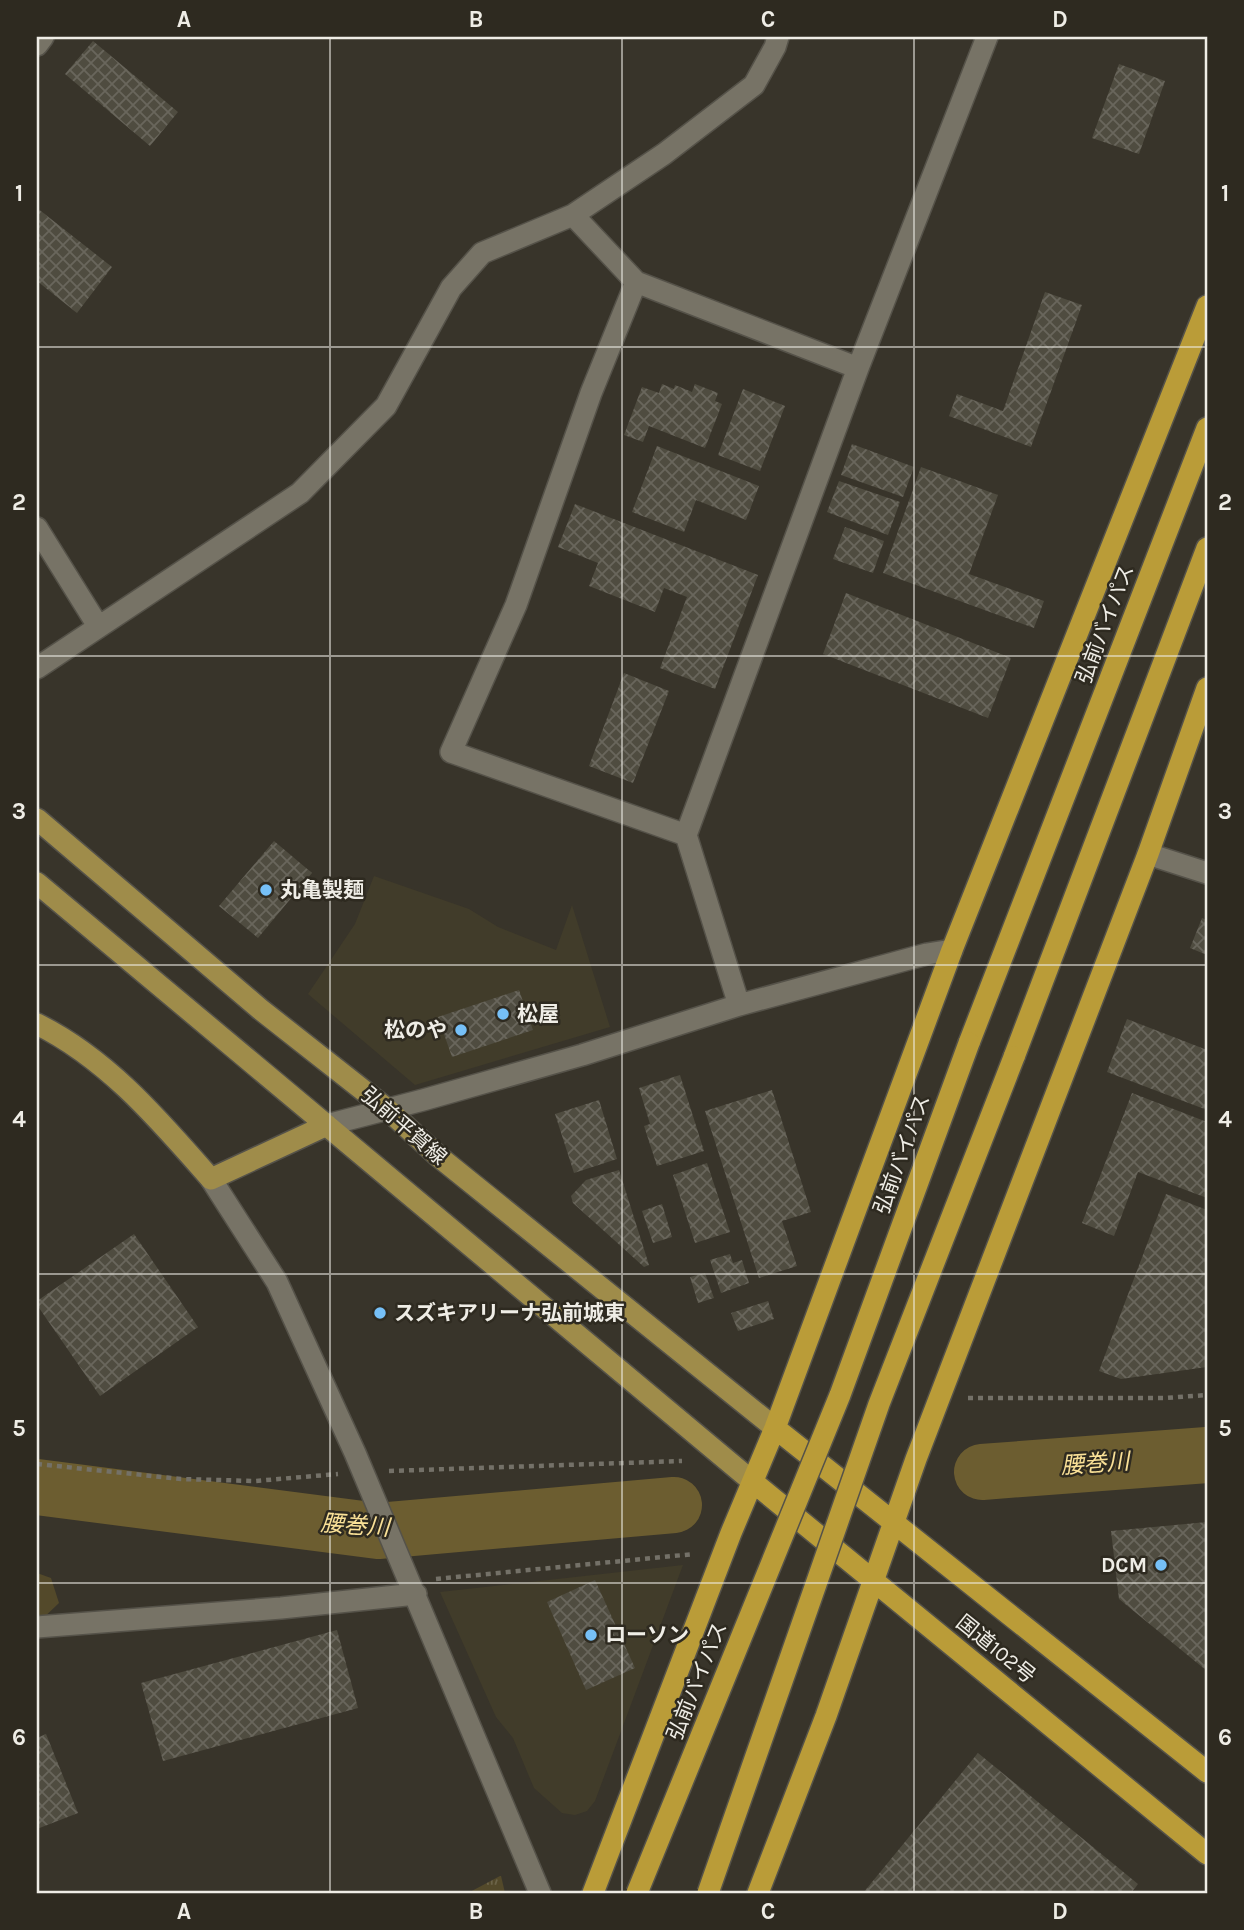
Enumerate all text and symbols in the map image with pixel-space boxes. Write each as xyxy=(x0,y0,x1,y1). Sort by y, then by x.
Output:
text: A xyxy=(177,6,191,33)
text: B xyxy=(469,6,483,33)
text: C xyxy=(761,6,775,33)
text: D xyxy=(1052,6,1068,33)
text: 1 xyxy=(15,180,23,207)
text: 1 xyxy=(1221,180,1229,207)
text: 2 xyxy=(12,489,26,516)
text: 2 xyxy=(1218,489,1232,516)
street label: 弘前バイパス xyxy=(1071,561,1139,687)
text: 3 xyxy=(12,798,26,825)
text: 3 xyxy=(1218,798,1232,825)
place label: 丸亀製麺 xyxy=(280,878,364,902)
marker: 丸亀製麺 xyxy=(258,882,274,898)
place label: 松屋 xyxy=(517,1002,559,1026)
marker: 松屋 xyxy=(495,1006,511,1022)
place label: 松のや xyxy=(384,1018,447,1042)
marker: 松のや xyxy=(453,1022,469,1038)
street label: 弘前平賀線 xyxy=(357,1083,451,1169)
street label: 弘前バイパス xyxy=(869,1091,935,1217)
text: 4 xyxy=(12,1106,26,1133)
text: 4 xyxy=(1218,1106,1232,1133)
place label: スズキアリーナ弘前城東 xyxy=(394,1301,625,1325)
marker: スズキアリーナ弘前城東 xyxy=(372,1305,388,1321)
text: 5 xyxy=(12,1415,26,1442)
text: 5 xyxy=(1218,1415,1232,1442)
water label: 腰巻川 xyxy=(1060,1447,1133,1479)
water label: 腰巻川 xyxy=(320,1510,393,1542)
place label: DCM xyxy=(1101,1553,1147,1577)
marker: DCM xyxy=(1153,1557,1169,1573)
street label: 国道102号 xyxy=(952,1610,1040,1688)
street label: 弘前バイパス xyxy=(662,1618,732,1744)
place label: ローソン xyxy=(605,1623,689,1647)
marker: ローソン xyxy=(583,1627,599,1643)
text: 6 xyxy=(12,1724,26,1751)
text: 6 xyxy=(1218,1724,1232,1751)
text: A xyxy=(177,1898,191,1925)
text: B xyxy=(469,1898,483,1925)
text: C xyxy=(761,1898,775,1925)
text: D xyxy=(1052,1898,1068,1925)

